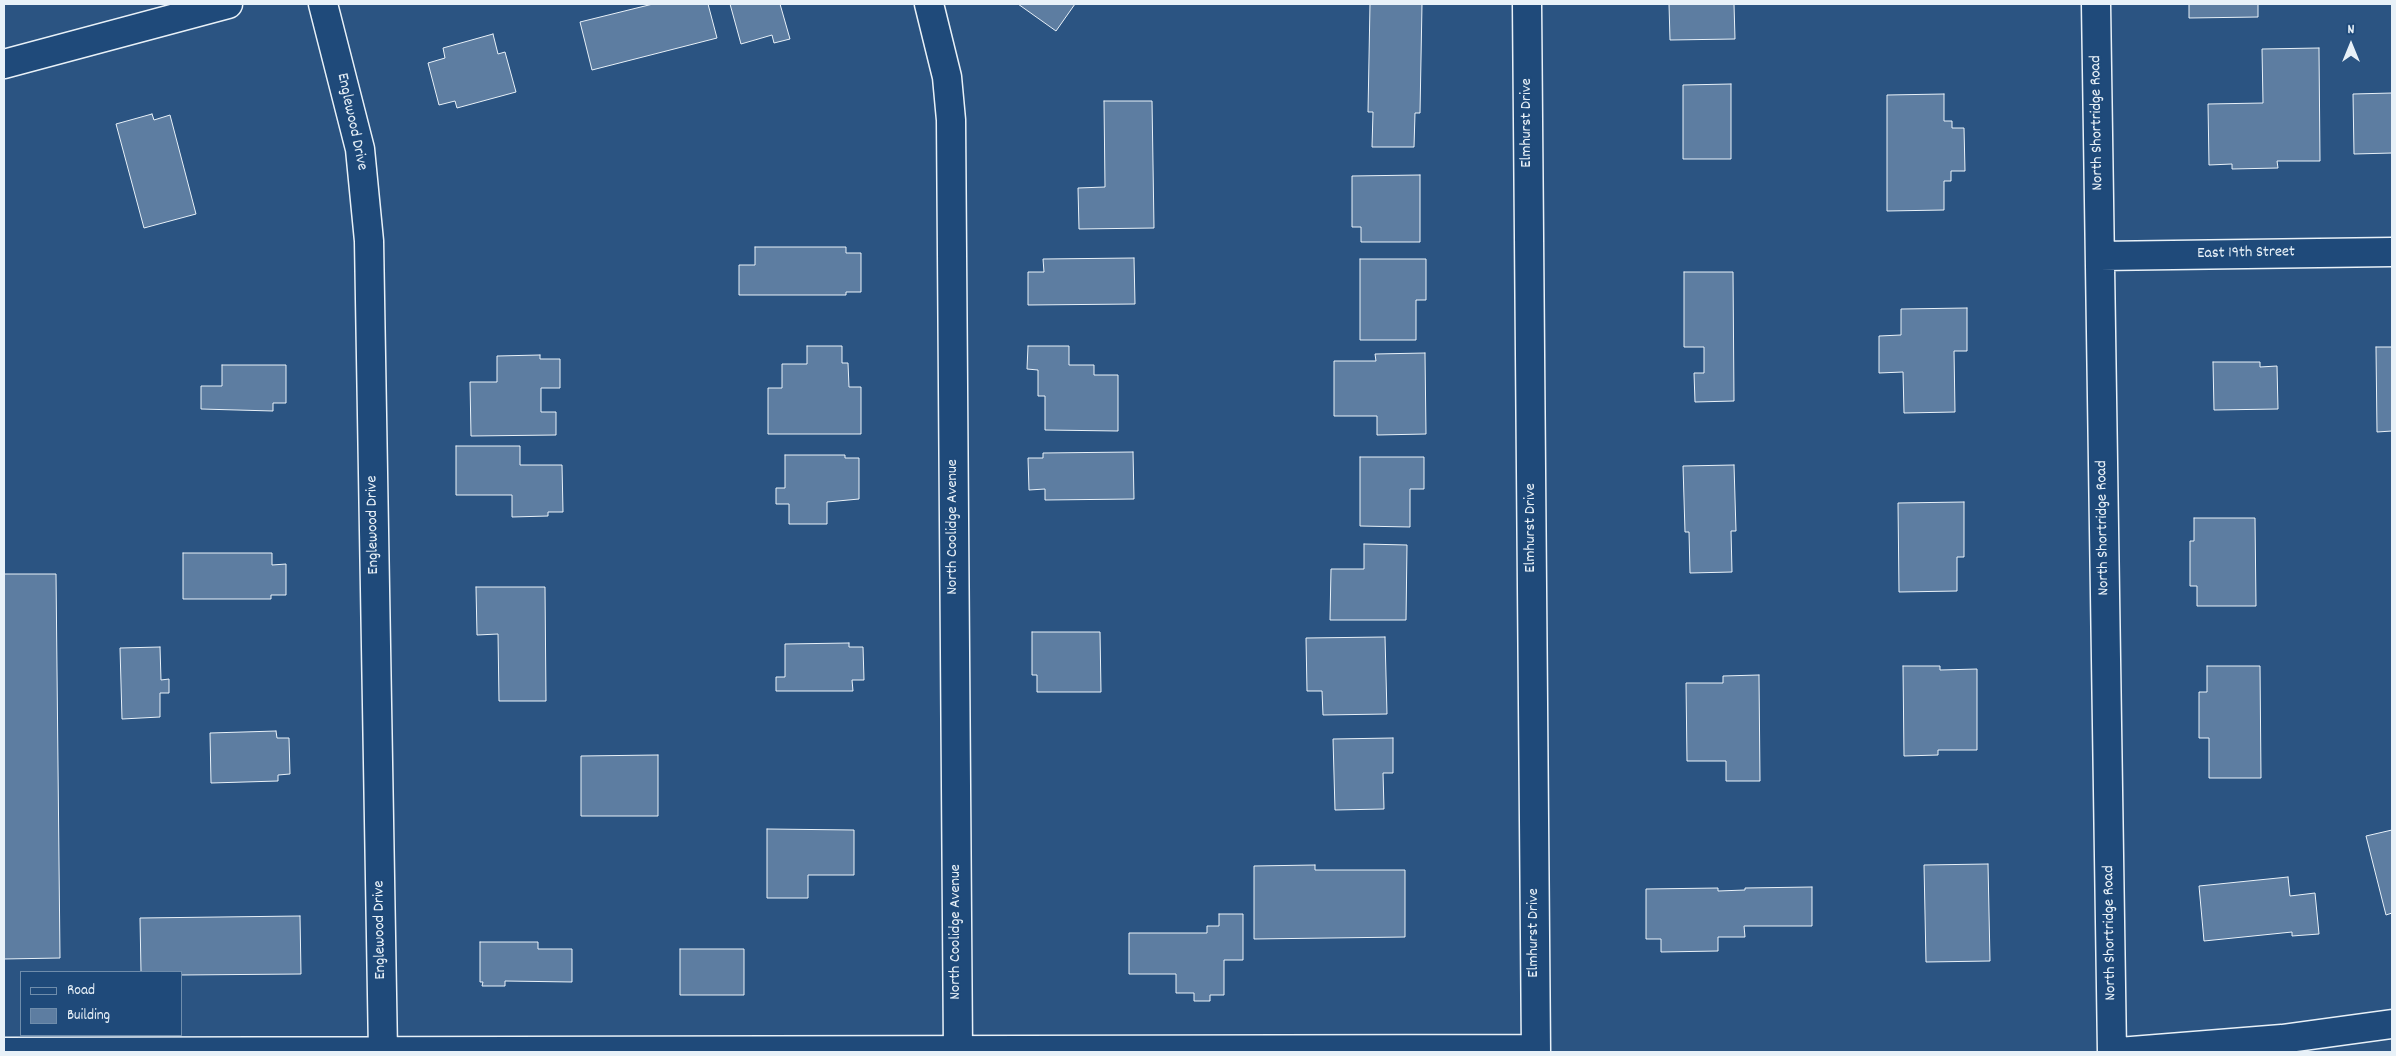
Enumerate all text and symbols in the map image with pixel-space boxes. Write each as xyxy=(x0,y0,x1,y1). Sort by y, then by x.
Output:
north arrow xyxy=(2326,20,2376,70)
text: N xyxy=(2348,20,2354,40)
street label: North Shortridge Road xyxy=(2087,55,2109,191)
street label: Englewood Drive xyxy=(331,72,371,172)
street label: Elmhurst Drive xyxy=(1518,78,1538,168)
street label: East 19th Street xyxy=(2197,244,2295,264)
street label: North Coolidge Avenue xyxy=(944,459,964,595)
street label: North Shortridge Road xyxy=(2093,460,2115,596)
street label: Englewood Drive xyxy=(364,475,384,575)
street label: Elmhurst Drive xyxy=(1522,483,1542,573)
street label: North Coolidge Avenue xyxy=(947,864,967,1000)
street label: North Shortridge Road xyxy=(2100,865,2122,1001)
street label: Englewood Drive xyxy=(371,880,391,980)
street label: Elmhurst Drive xyxy=(1525,888,1545,978)
legend xyxy=(20,971,182,1036)
text: Road xyxy=(67,980,95,1002)
text: Building xyxy=(67,1005,110,1027)

